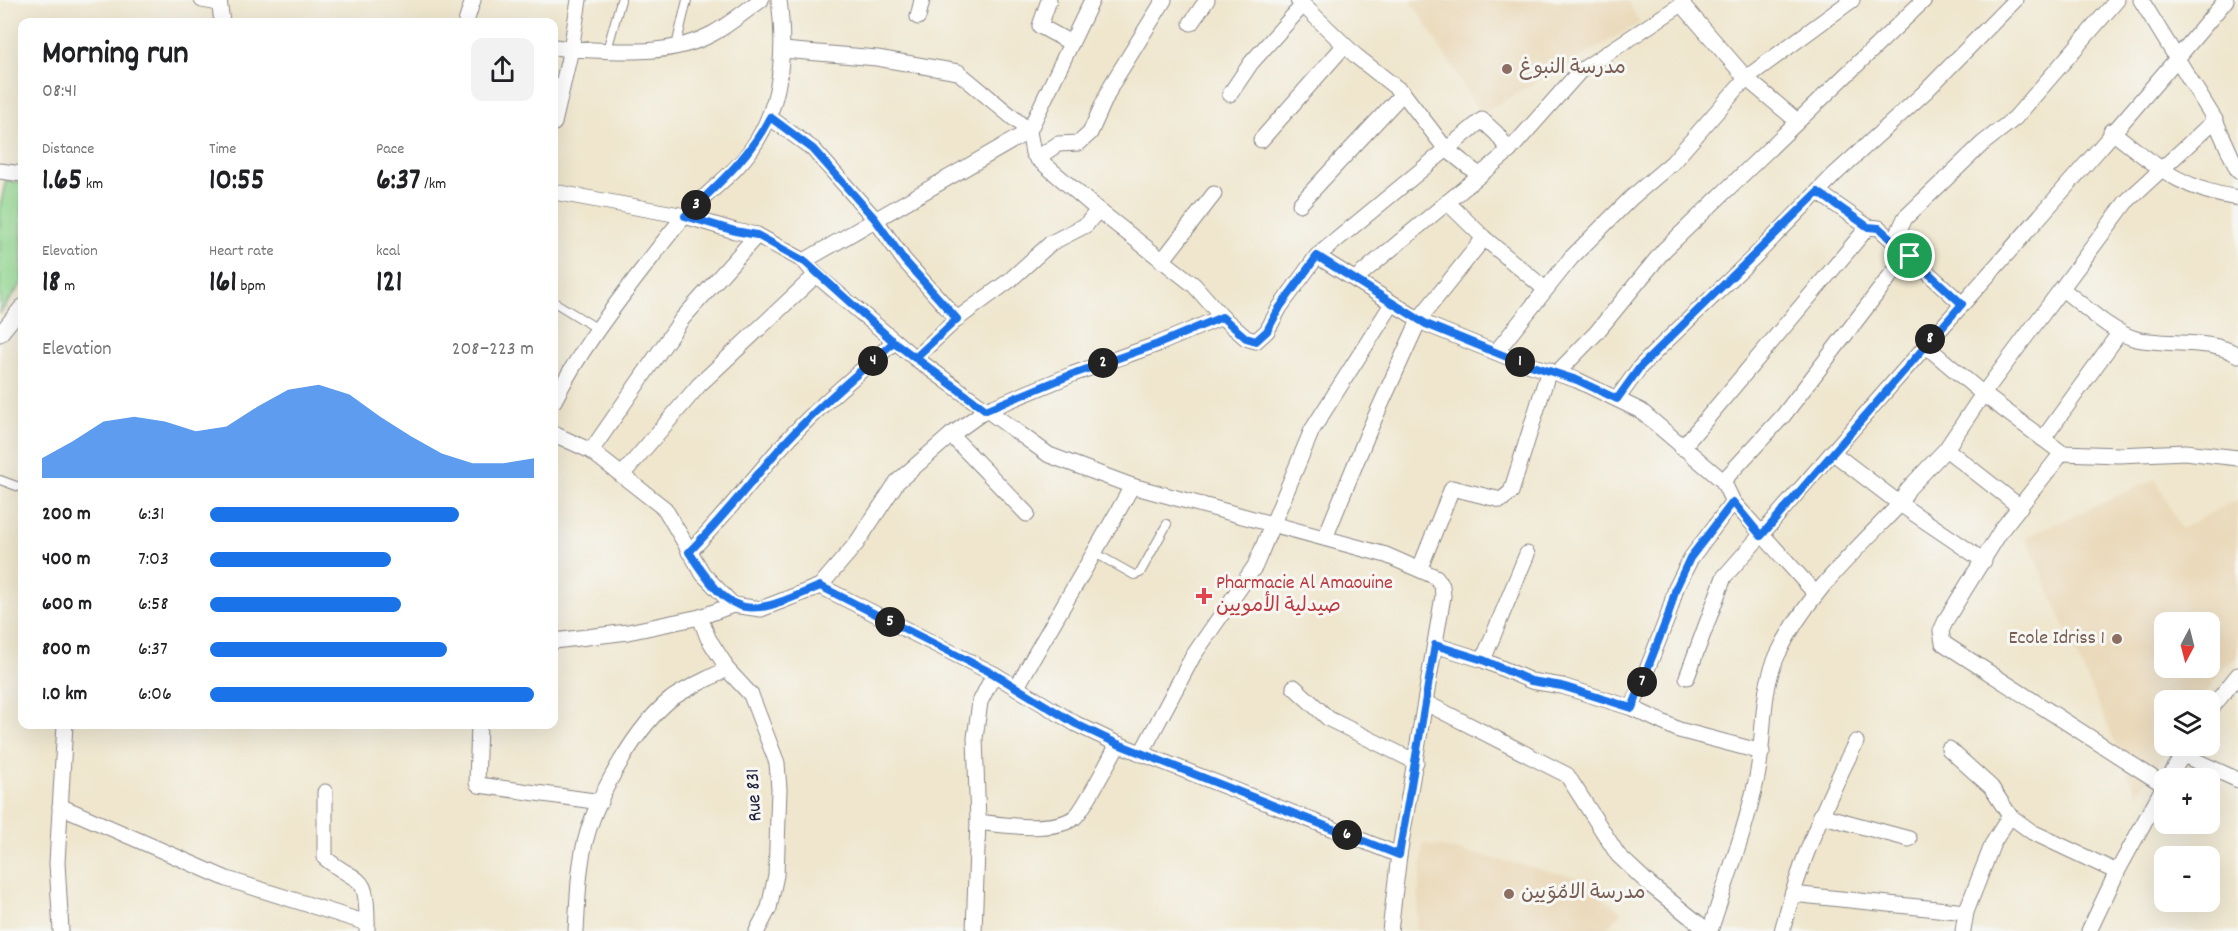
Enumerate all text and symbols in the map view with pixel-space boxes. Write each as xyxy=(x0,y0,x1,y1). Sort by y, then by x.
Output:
text: Morning run xyxy=(42,32,189,79)
button: share xyxy=(471,38,534,101)
place label: مدرسة النبوغ xyxy=(1519,55,1626,83)
marker: مدرسة النبوغ xyxy=(1500,62,1514,76)
text: 08:41 xyxy=(42,78,77,106)
text: Distance xyxy=(42,138,94,161)
text: Time xyxy=(209,138,236,161)
text: Pace xyxy=(376,138,404,161)
text: 1.65 xyxy=(42,161,82,204)
text: 10:55 xyxy=(209,161,265,204)
text: 6:37 xyxy=(376,161,421,204)
text: km xyxy=(82,173,103,196)
text: /km xyxy=(421,173,446,196)
pin: 3 xyxy=(681,190,711,220)
text: 3 xyxy=(692,193,700,216)
pin xyxy=(1884,230,1935,281)
icon: arrive xyxy=(1893,239,1926,272)
text: Elevation xyxy=(42,240,98,263)
text: Heart rate xyxy=(209,240,274,263)
text: kcal xyxy=(376,240,400,263)
text: 18 xyxy=(42,263,61,306)
text: 161 xyxy=(209,263,237,306)
text: 121 xyxy=(376,263,402,306)
text: m xyxy=(61,275,75,298)
text: bpm xyxy=(237,275,266,298)
pin: 8 xyxy=(1915,324,1945,354)
text: 8 xyxy=(1927,327,1933,350)
text: Elevation xyxy=(42,336,112,364)
text: 208–223 m xyxy=(452,336,534,364)
pin: 4 xyxy=(858,346,888,376)
pin: 1 xyxy=(1505,347,1535,377)
pin: 2 xyxy=(1088,348,1118,378)
text: 4 xyxy=(870,349,876,372)
text: 1 xyxy=(1518,350,1522,373)
text: 2 xyxy=(1100,351,1107,374)
text: 200 m xyxy=(42,501,91,529)
text: 6:31 xyxy=(138,501,164,529)
text: 400 m xyxy=(42,546,90,574)
text: 7:03 xyxy=(138,546,169,574)
place label: Pharmacie Al Amaouine صيدلية الأمويين xyxy=(1216,570,1393,621)
marker: Pharmacie Al Amaouine صيدلية الأمويين xyxy=(1197,589,1211,603)
text: 600 m xyxy=(42,591,92,619)
text: 6:58 xyxy=(138,591,168,619)
pin: 5 xyxy=(875,607,905,637)
text: 5 xyxy=(886,610,894,633)
north arrow xyxy=(2154,612,2220,678)
map controls xyxy=(2154,612,2220,912)
place label: Ecole Idriss 1 xyxy=(2008,625,2105,653)
marker: Ecole Idriss 1 xyxy=(2110,632,2124,646)
text: 800 m xyxy=(42,636,90,664)
text: 6:37 xyxy=(138,636,168,664)
pin: 7 xyxy=(1627,667,1657,697)
text: 7 xyxy=(1639,670,1645,693)
text: 1.0 km xyxy=(42,681,87,709)
text: 6:06 xyxy=(138,681,172,709)
button: layers xyxy=(2154,690,2220,756)
street label: Rue 831 xyxy=(740,768,770,822)
button: + xyxy=(2154,768,2220,834)
pin: 6 xyxy=(1332,820,1362,850)
text: 6 xyxy=(1343,823,1351,846)
button: − xyxy=(2154,846,2220,912)
place label: مدرسة الامُوَيين xyxy=(1521,880,1646,908)
marker: مدرسة الامُوَيين xyxy=(1502,887,1516,901)

